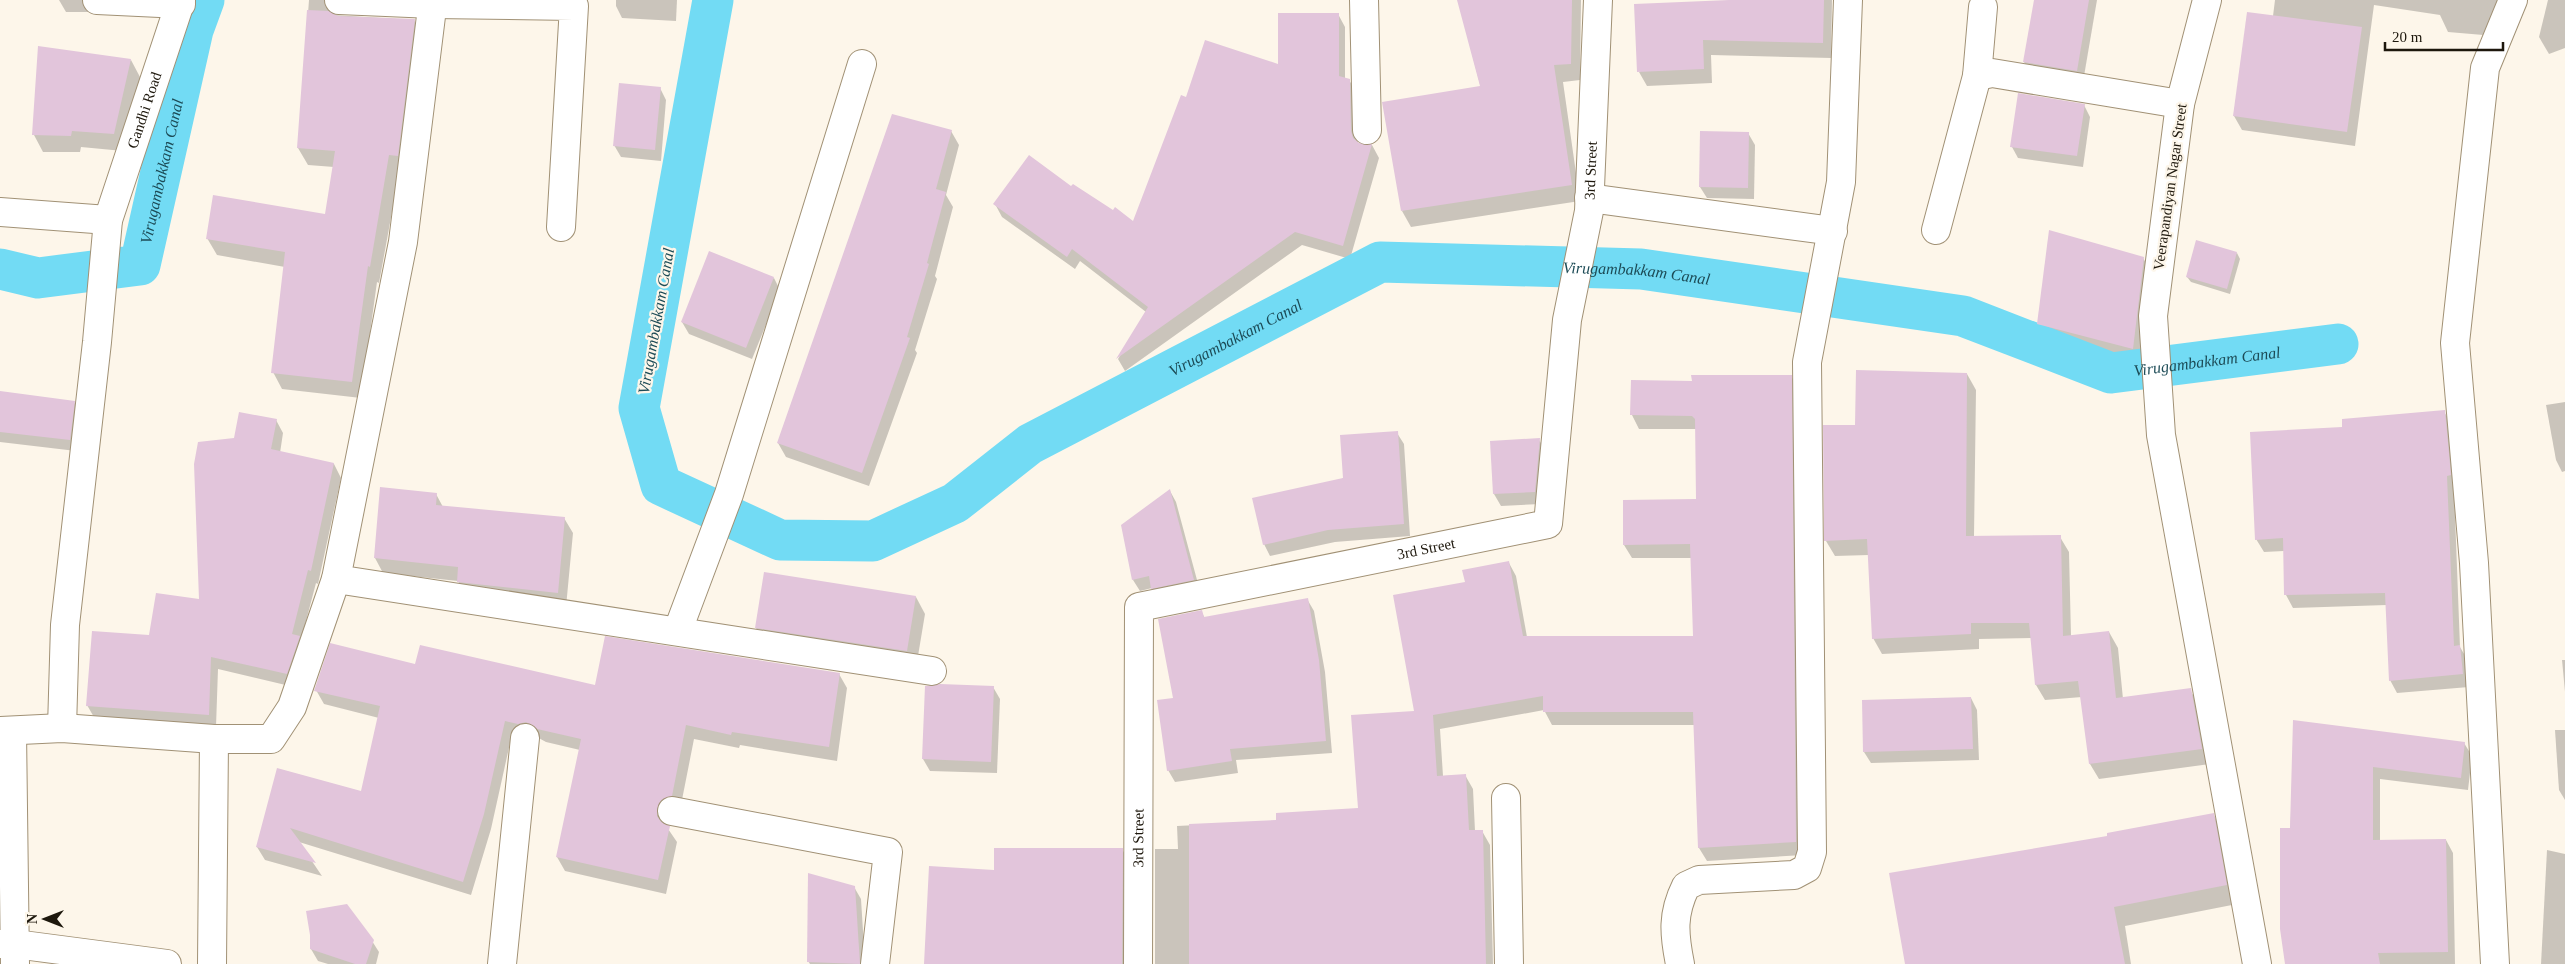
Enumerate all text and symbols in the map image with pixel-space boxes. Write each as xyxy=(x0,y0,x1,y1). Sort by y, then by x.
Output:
scale bar xyxy=(2385,20,2502,52)
text: 20 m xyxy=(2392,29,2423,45)
street label: Gandhi Road xyxy=(124,69,165,151)
water label: Virugambakkam Canal xyxy=(137,97,186,245)
street label: Veerapandiyan Nagar Street xyxy=(2150,102,2190,271)
street label: 3rd Street xyxy=(1581,140,1600,200)
water label: Virugambakkam Canal xyxy=(635,246,678,395)
water label: Virugambakkam Canal xyxy=(1563,258,1712,288)
water label: Virugambakkam Canal xyxy=(1166,295,1305,379)
water label: Virugambakkam Canal xyxy=(2133,343,2282,379)
street label: 3rd Street xyxy=(1396,535,1457,562)
street label: 3rd Street xyxy=(1130,808,1146,867)
north arrow xyxy=(20,894,70,944)
text: N xyxy=(25,914,40,924)

